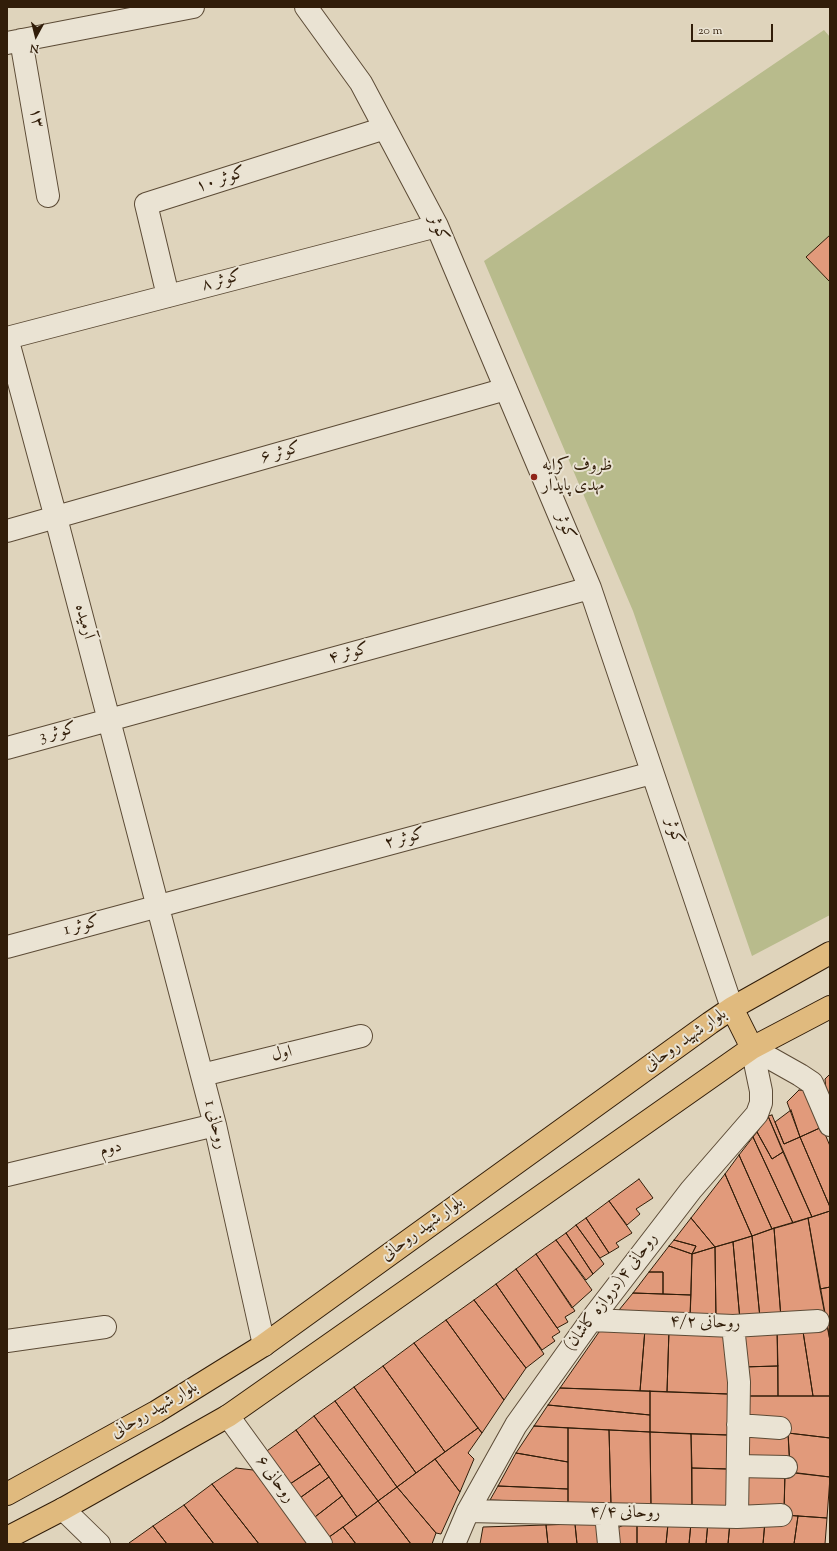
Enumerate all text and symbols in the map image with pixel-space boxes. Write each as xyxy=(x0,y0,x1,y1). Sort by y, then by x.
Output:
north arrow xyxy=(16,16,56,56)
scale bar xyxy=(693,16,775,42)
text: 20 m xyxy=(698,22,722,40)
text: N xyxy=(29,39,40,56)
street label: ۱۳ xyxy=(23,106,47,130)
street label: کوثر ۱۰ xyxy=(194,163,248,199)
street label: کوثر xyxy=(422,212,452,246)
street label: کوثر ۸ xyxy=(200,267,244,297)
street label: کوثر ۶ xyxy=(259,439,303,469)
place label: ظروف کرایه مهدی پایدار xyxy=(542,457,612,497)
marker: ظروف کرایه مهدی پایدار xyxy=(529,472,539,482)
street label: کوثر xyxy=(549,510,579,544)
street label: آرمیده xyxy=(69,602,97,642)
street label: کوثر ۴ xyxy=(327,640,371,670)
street label: کوثر 3 xyxy=(37,719,79,749)
street label: کوثر xyxy=(659,816,687,848)
street label: کوثر ۲ xyxy=(383,825,427,855)
street label: کوثر 1 xyxy=(62,912,102,942)
street label: بلوار شهید روحانی xyxy=(641,1005,731,1077)
street label: اول xyxy=(269,1043,295,1067)
street label: روحانی 1 xyxy=(198,1098,230,1152)
street label: دوم xyxy=(98,1137,124,1163)
street label: بلوار شهید روحانی xyxy=(378,1193,468,1267)
street label: روحانی ۴(دروازه کاشان) xyxy=(561,1230,663,1356)
street label: روحانی ۴/۲ xyxy=(669,1313,741,1335)
street label: بلوار شهید روحانی xyxy=(108,1378,202,1444)
street label: روحانی ۶ xyxy=(250,1452,298,1508)
street label: روحانی ۴/۴ xyxy=(589,1503,661,1525)

